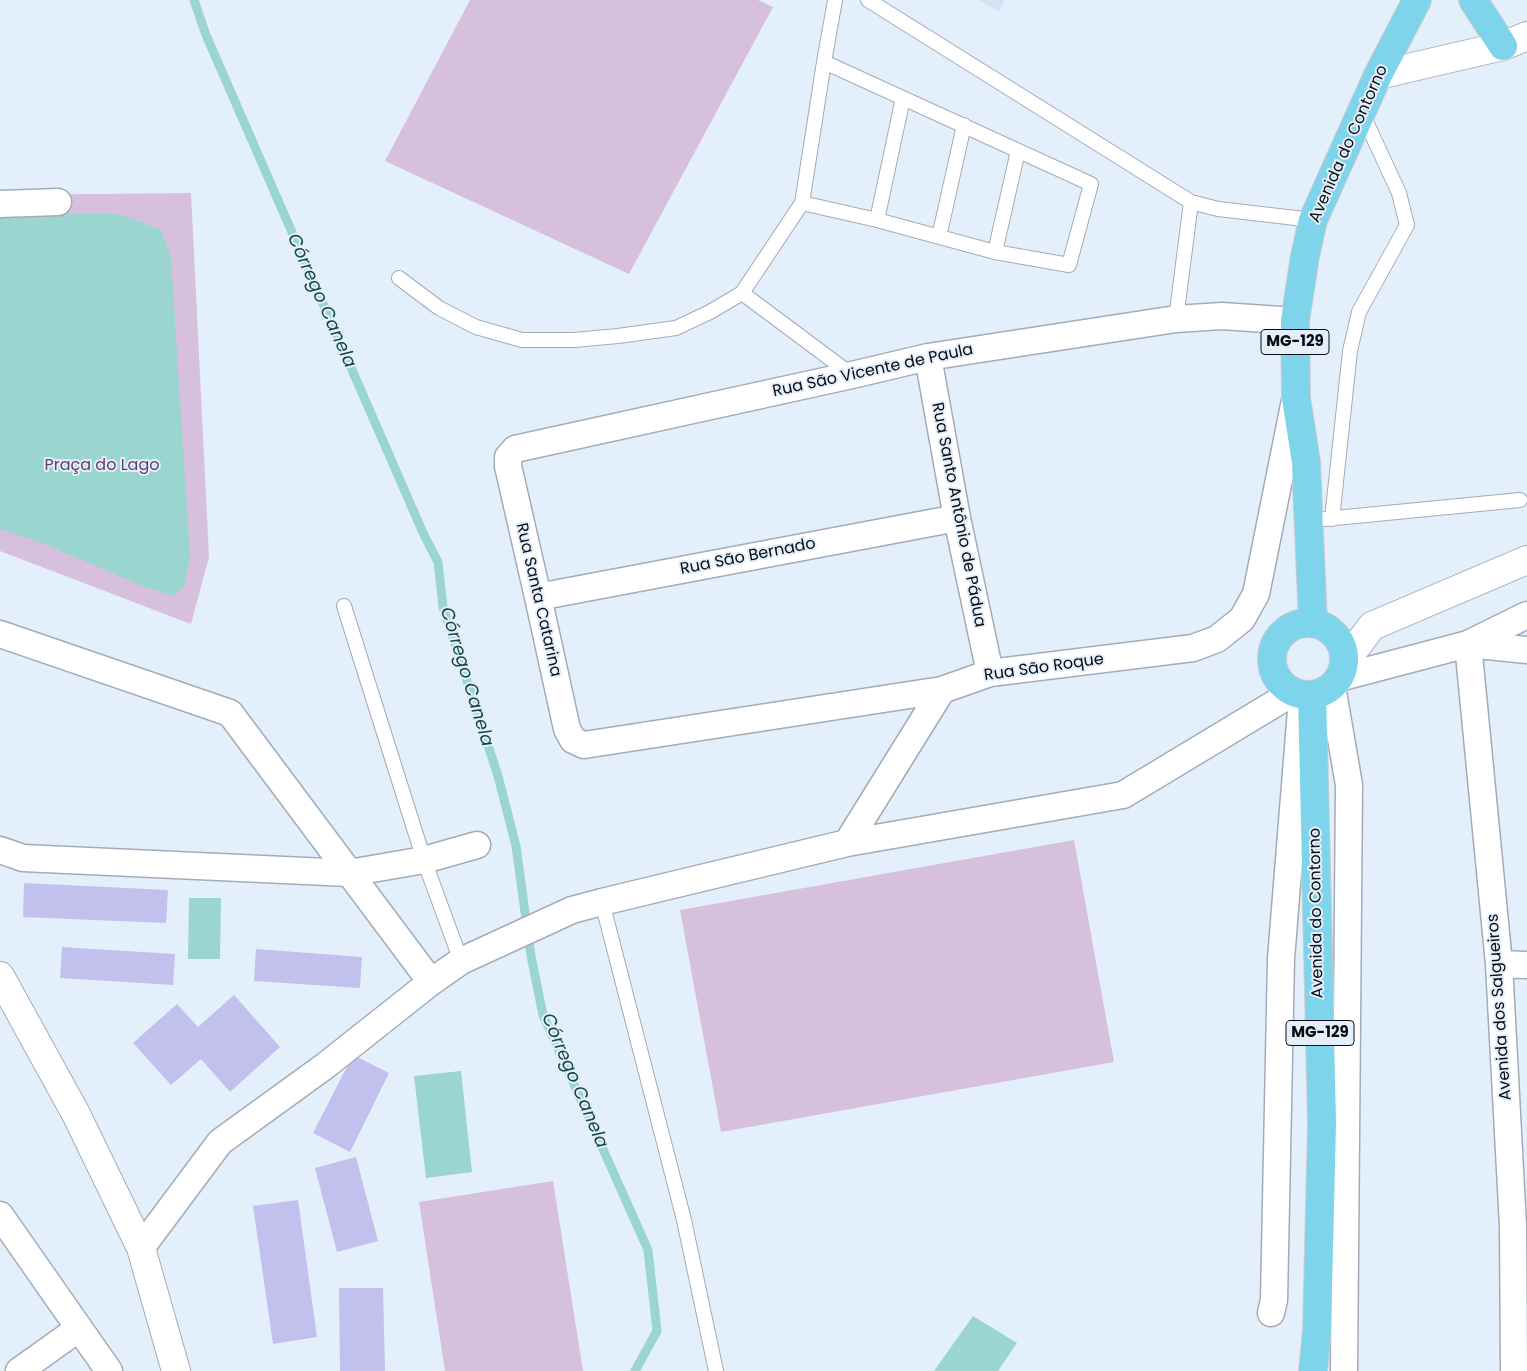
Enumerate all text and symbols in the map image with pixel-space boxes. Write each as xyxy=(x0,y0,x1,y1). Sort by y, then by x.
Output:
street label: Avenida do Contorno xyxy=(1306,62,1392,226)
water label: Córrego Canela xyxy=(282,231,360,371)
road number: MG-129 xyxy=(1261,330,1329,354)
street label: Rua São Vicente de Paula xyxy=(771,340,975,402)
street label: Rua Santo Antônio de Pádua xyxy=(927,401,989,629)
park label: Praça do Lago xyxy=(45,456,159,476)
street label: Rua Santa Catarina xyxy=(511,521,565,679)
street label: Rua São Bernado xyxy=(679,534,817,580)
water label: Córrego Canela xyxy=(435,605,497,749)
street label: Rua São Roque xyxy=(983,650,1105,686)
street label: Avenida do Contorno xyxy=(1306,828,1328,998)
street label: Avenida dos Salgueiros xyxy=(1484,913,1516,1101)
water label: Córrego Canela xyxy=(536,1010,612,1152)
road number: MG-129 xyxy=(1286,1020,1354,1046)

